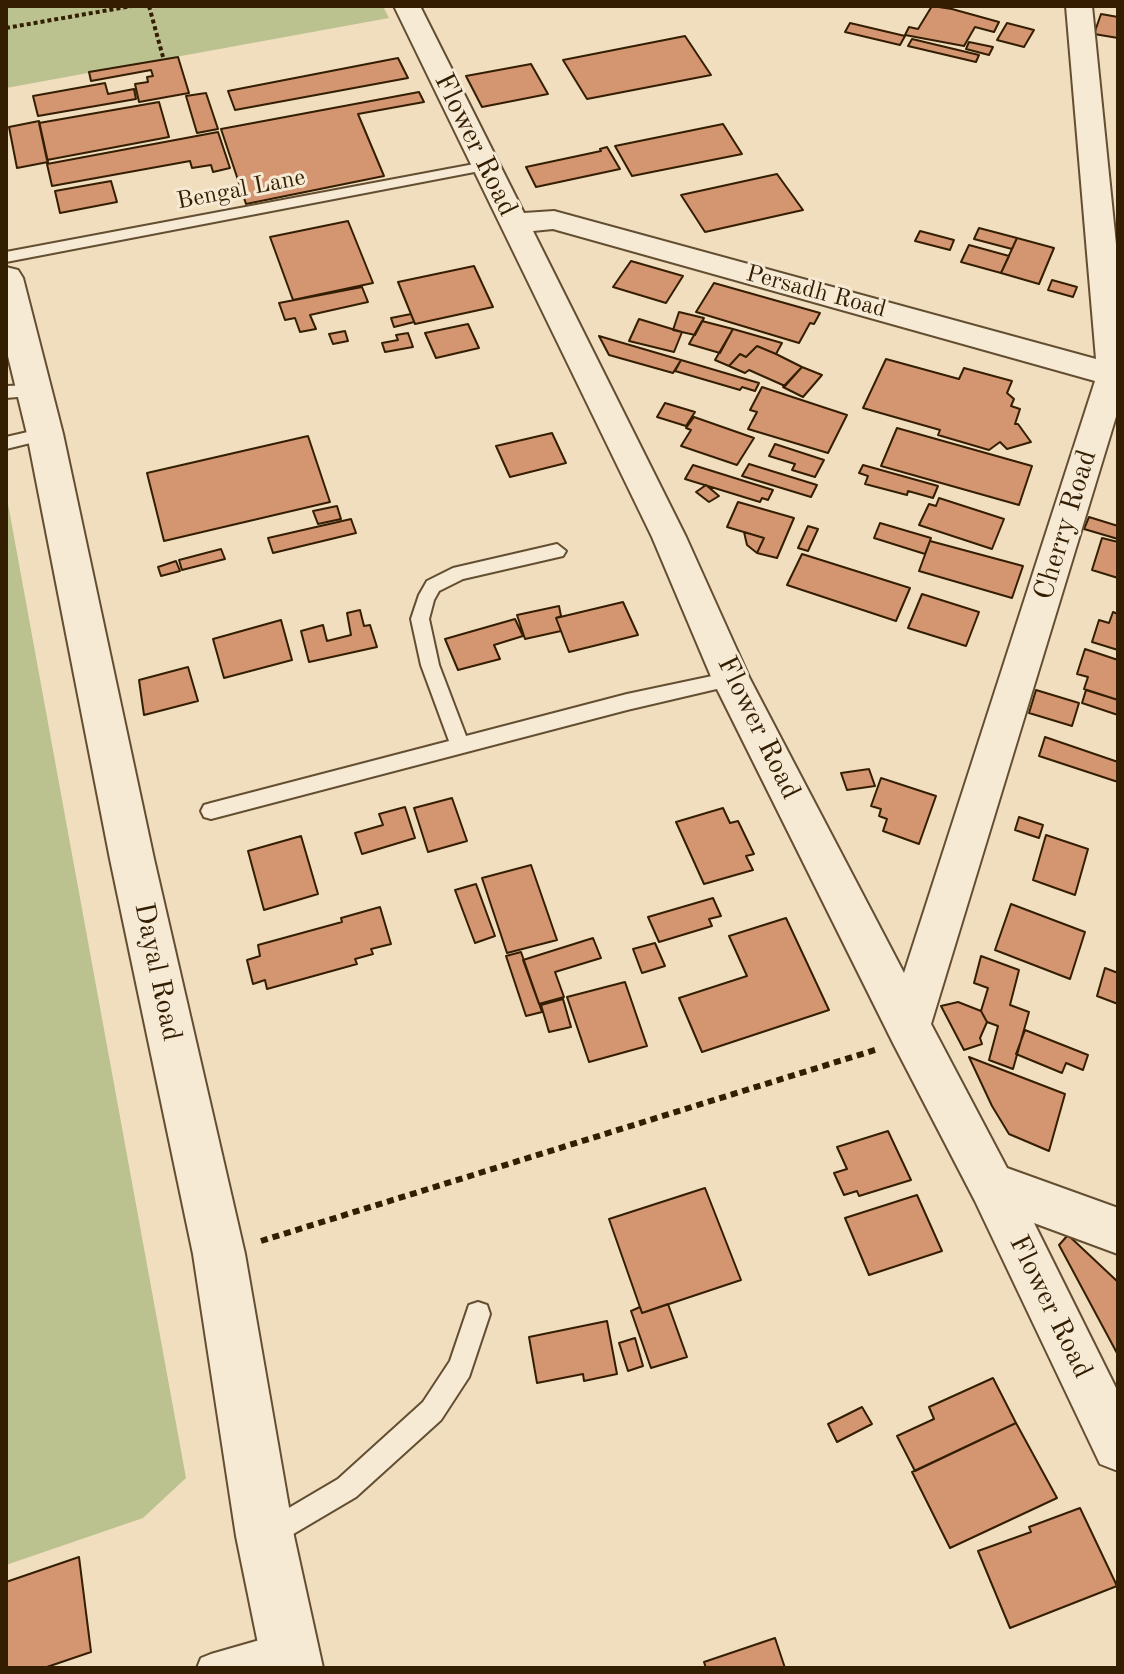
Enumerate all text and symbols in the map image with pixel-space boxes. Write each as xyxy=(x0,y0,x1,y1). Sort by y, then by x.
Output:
street label: Flower Road xyxy=(426,68,524,222)
street label: Bengal Lane xyxy=(174,163,308,217)
street label: Persadh Road xyxy=(743,259,889,325)
street label: Cherry Road xyxy=(1027,446,1105,604)
street label: Flower Road xyxy=(709,651,807,805)
street label: Dayal Road xyxy=(126,900,188,1044)
street label: Flower Road xyxy=(1001,1230,1099,1384)

